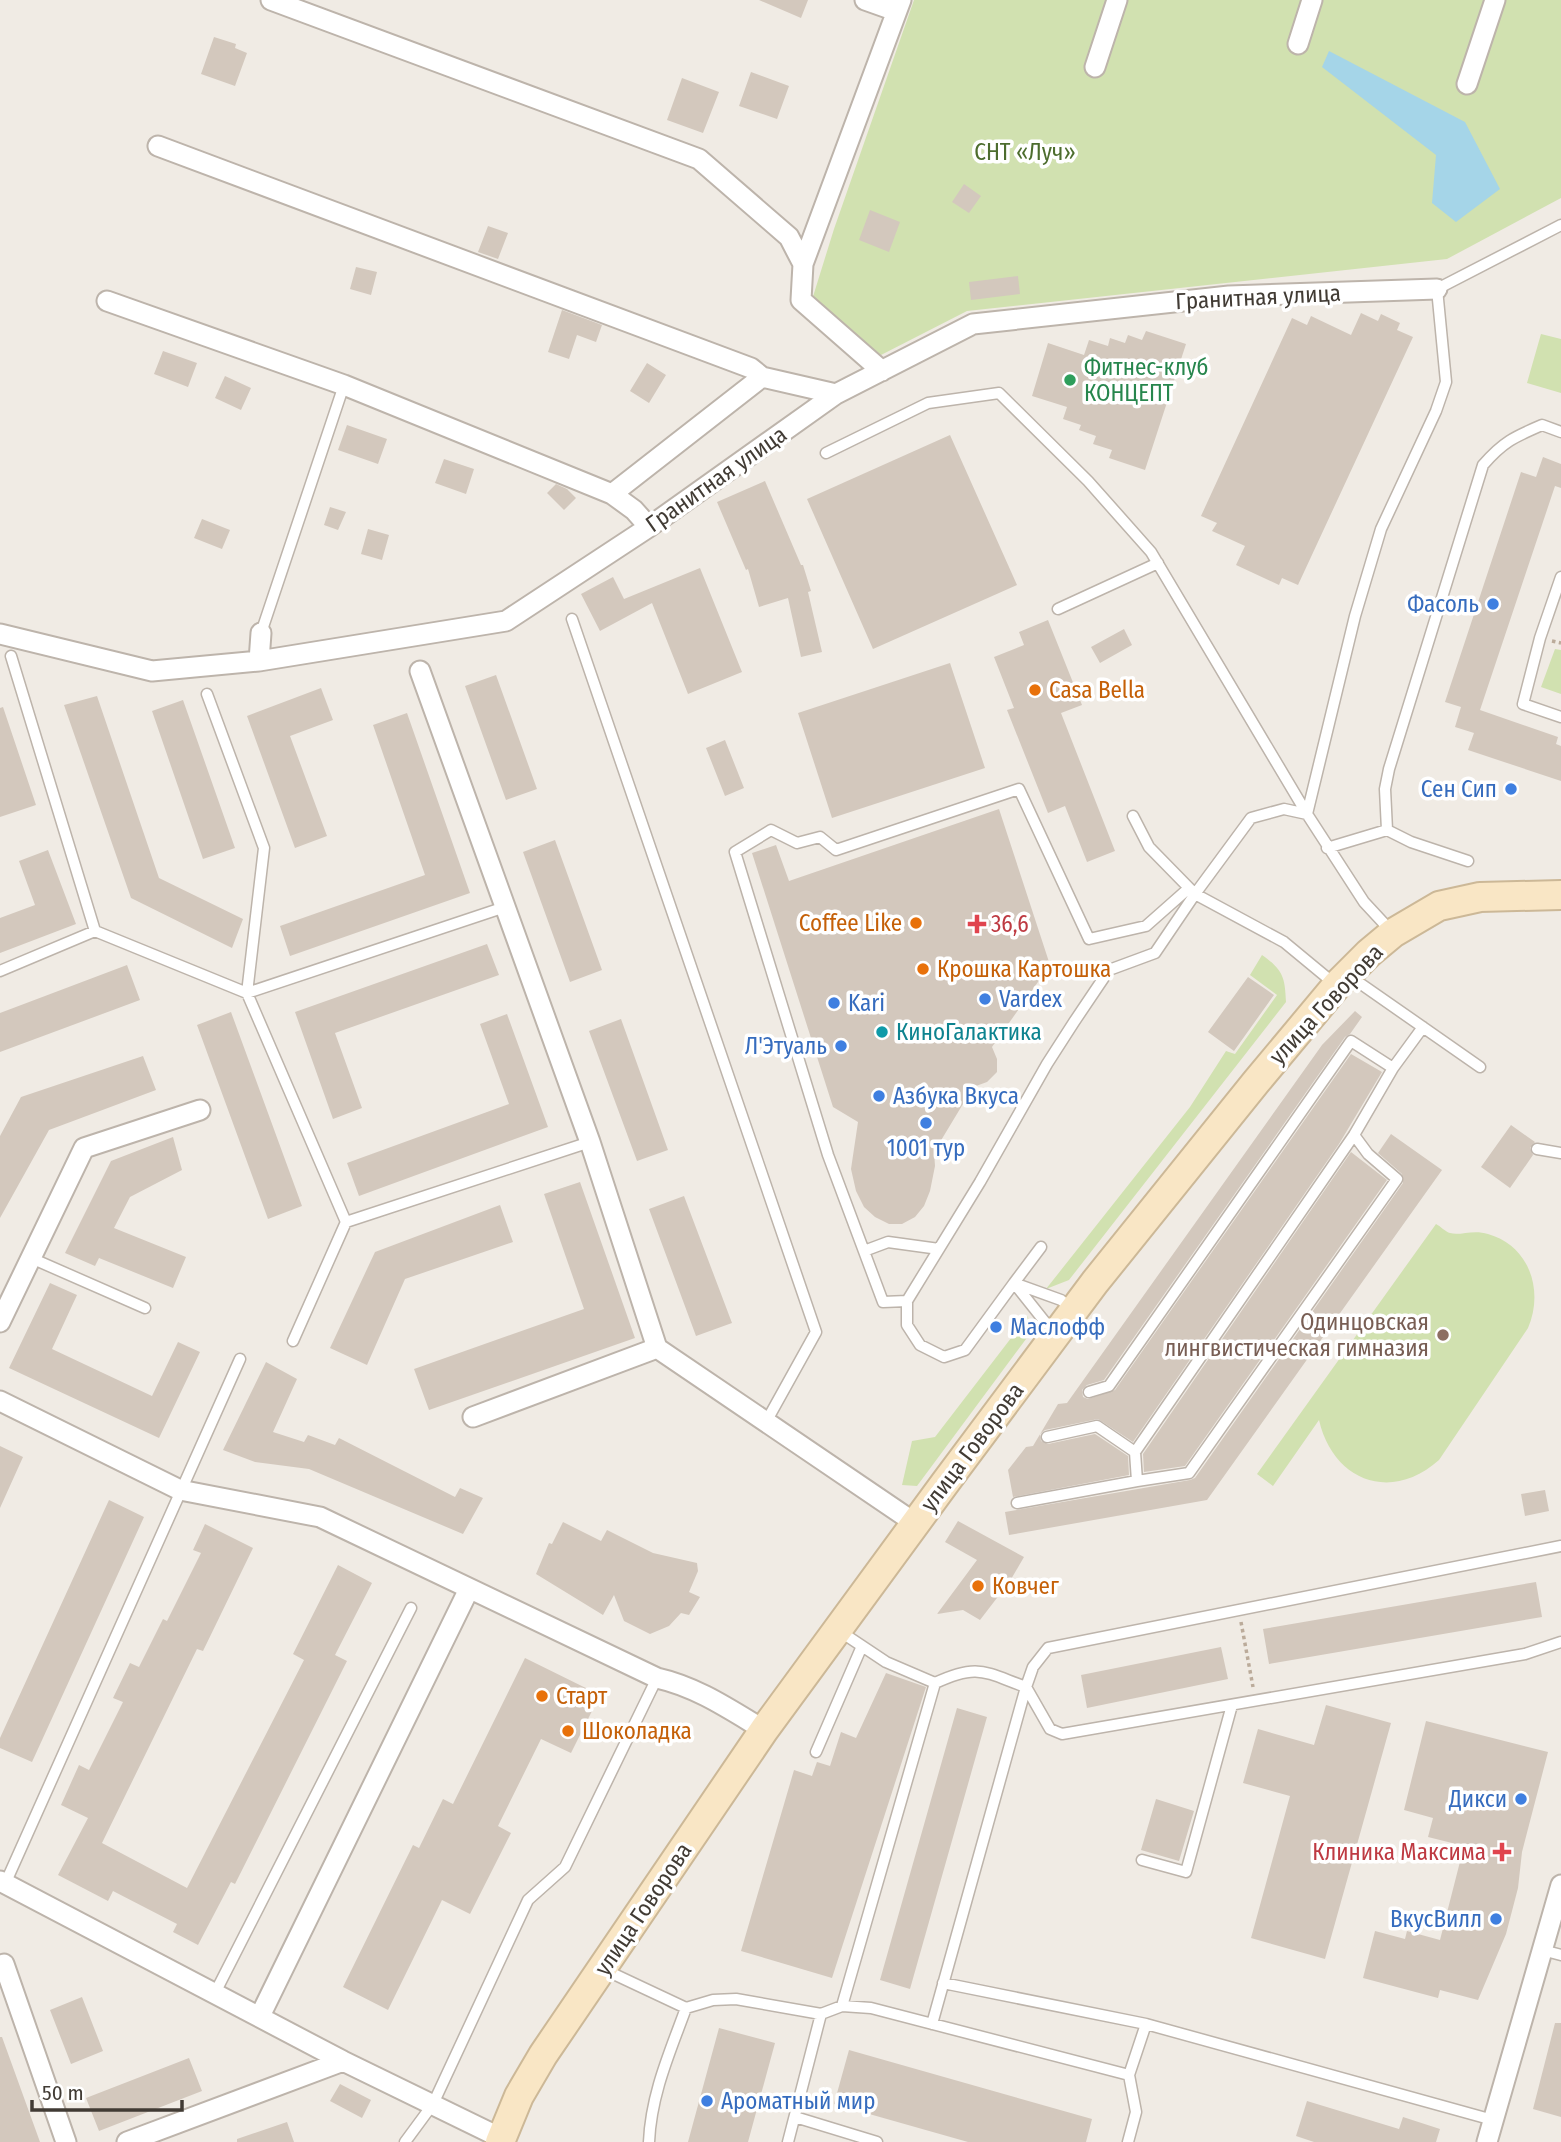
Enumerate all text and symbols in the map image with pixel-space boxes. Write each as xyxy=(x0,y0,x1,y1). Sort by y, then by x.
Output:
park label: СНТ «Луч» xyxy=(974,138,1076,166)
street label: Гранитная улица xyxy=(1174,279,1342,315)
place label: Фитнес-клуб КОНЦЕПТ xyxy=(1084,353,1208,407)
marker: Фитнес-клуб КОНЦЕПТ xyxy=(1062,372,1078,388)
street label: Гранитная улица xyxy=(640,420,792,538)
place label: Фасоль xyxy=(1407,590,1479,618)
marker: Фасоль xyxy=(1485,596,1501,612)
place label: Casa Bella xyxy=(1049,676,1145,704)
marker: Casa Bella xyxy=(1027,682,1043,698)
place label: Сен Сип xyxy=(1421,775,1497,803)
marker: Сен Сип xyxy=(1503,781,1519,797)
place label: Coffee Like xyxy=(799,909,902,937)
place label: 36,6 xyxy=(991,910,1029,938)
marker: Coffee Like xyxy=(908,915,924,931)
marker: 36,6 xyxy=(969,916,985,932)
street label: улица Говорова xyxy=(1263,938,1389,1070)
place label: Крошка Картошка xyxy=(937,955,1111,983)
marker: Крошка Картошка xyxy=(915,961,931,977)
place label: Vardex xyxy=(999,985,1062,1013)
place label: Kari xyxy=(848,989,885,1017)
marker: Vardex xyxy=(977,991,993,1007)
marker: Kari xyxy=(826,995,842,1011)
place label: КиноГалактика xyxy=(896,1018,1042,1046)
marker: КиноГалактика xyxy=(874,1024,890,1040)
place label: Л'Этуаль xyxy=(745,1032,827,1060)
marker: Л'Этуаль xyxy=(833,1038,849,1054)
place label: Азбука Вкуса xyxy=(893,1082,1019,1110)
marker: Азбука Вкуса xyxy=(871,1088,887,1104)
marker: 1001 тур xyxy=(918,1115,934,1131)
place label: 1001 тур xyxy=(887,1134,965,1162)
place label: Одинцовская лингвистическая гимназия xyxy=(1164,1308,1429,1362)
place label: Маслофф xyxy=(1010,1313,1105,1341)
marker: Маслофф xyxy=(988,1319,1004,1335)
marker: Одинцовская лингвистическая гимназия xyxy=(1435,1327,1451,1343)
street label: улица Говорова xyxy=(915,1377,1029,1517)
place label: Ковчег xyxy=(992,1572,1059,1600)
marker: Ковчег xyxy=(970,1578,986,1594)
place label: Старт xyxy=(556,1682,608,1710)
marker: Старт xyxy=(534,1688,550,1704)
place label: Шоколадка xyxy=(582,1717,692,1745)
marker: Шоколадка xyxy=(560,1723,576,1739)
place label: Дикси xyxy=(1448,1785,1507,1813)
marker: Дикси xyxy=(1513,1791,1529,1807)
street label: улица Говорова xyxy=(588,1837,698,1981)
place label: Клиника Максима xyxy=(1312,1838,1486,1866)
marker: Клиника Максима xyxy=(1492,1842,1512,1862)
place label: ВкусВилл xyxy=(1390,1905,1482,1933)
marker: ВкусВилл xyxy=(1488,1911,1504,1927)
scale bar xyxy=(32,2068,182,2112)
text: 50 m xyxy=(42,2080,84,2106)
place label: Ароматный мир xyxy=(721,2087,875,2115)
marker: Ароматный мир xyxy=(699,2093,715,2109)

